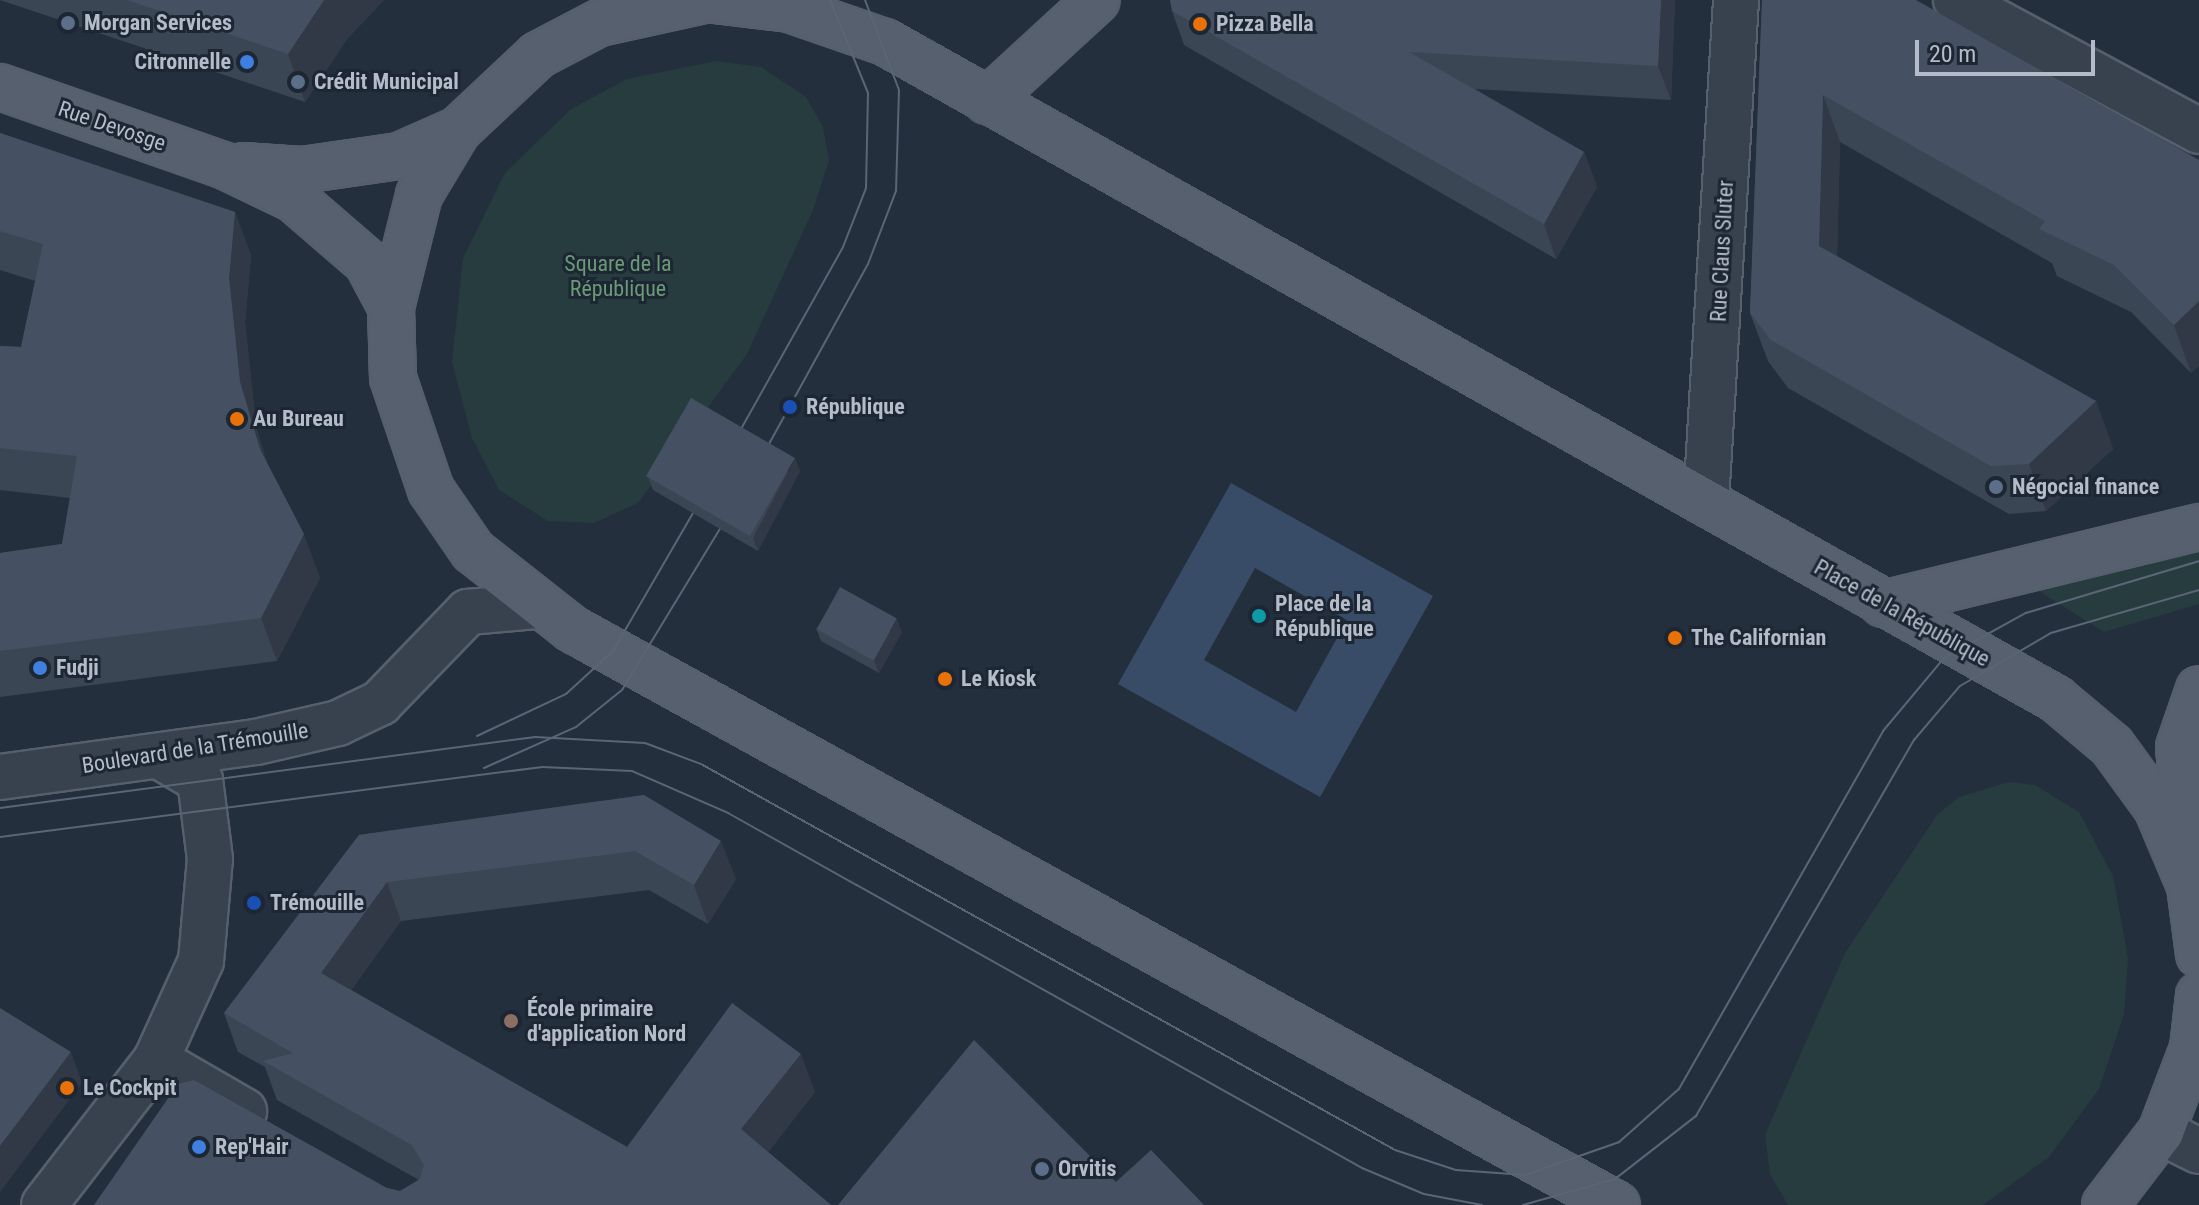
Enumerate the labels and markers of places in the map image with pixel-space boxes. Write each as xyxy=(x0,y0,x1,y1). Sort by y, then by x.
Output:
place label: Morgan Services xyxy=(84,10,232,36)
place label: Pizza Bella xyxy=(1216,11,1314,37)
marker: Morgan Services xyxy=(59,14,77,32)
marker: Pizza Bella xyxy=(1191,15,1209,33)
place label: Citronnelle xyxy=(135,49,231,75)
marker: Citronnelle xyxy=(238,53,256,71)
place label: Crédit Municipal xyxy=(314,69,459,95)
marker: Crédit Municipal xyxy=(289,73,307,91)
place label: République xyxy=(806,394,905,420)
marker: République xyxy=(781,398,799,416)
place label: Au Bureau xyxy=(253,406,344,432)
marker: Au Bureau xyxy=(228,410,246,428)
place label: Négocial finance xyxy=(2012,474,2159,500)
marker: Négocial finance xyxy=(1987,478,2005,496)
place label: Place de la République xyxy=(1275,590,1374,642)
marker: Place de la République xyxy=(1250,607,1268,625)
place label: The Californian xyxy=(1691,625,1826,651)
marker: The Californian xyxy=(1666,629,1684,647)
place label: Fudji xyxy=(56,655,99,681)
marker: Fudji xyxy=(31,659,49,677)
place label: Le Kiosk xyxy=(961,666,1036,692)
marker: Le Kiosk xyxy=(936,670,954,688)
place label: Trémouille xyxy=(270,890,364,916)
marker: Trémouille xyxy=(245,894,263,912)
place label: École primaire d'application Nord xyxy=(527,995,686,1046)
marker: École primaire d'application Nord xyxy=(502,1012,520,1030)
place label: Le Cockpit xyxy=(83,1075,176,1101)
marker: Le Cockpit xyxy=(58,1079,76,1097)
place label: Rep'Hair xyxy=(215,1134,289,1160)
marker: Rep'Hair xyxy=(190,1138,208,1156)
place label: Orvitis xyxy=(1058,1156,1116,1182)
marker: Orvitis xyxy=(1033,1160,1051,1178)

